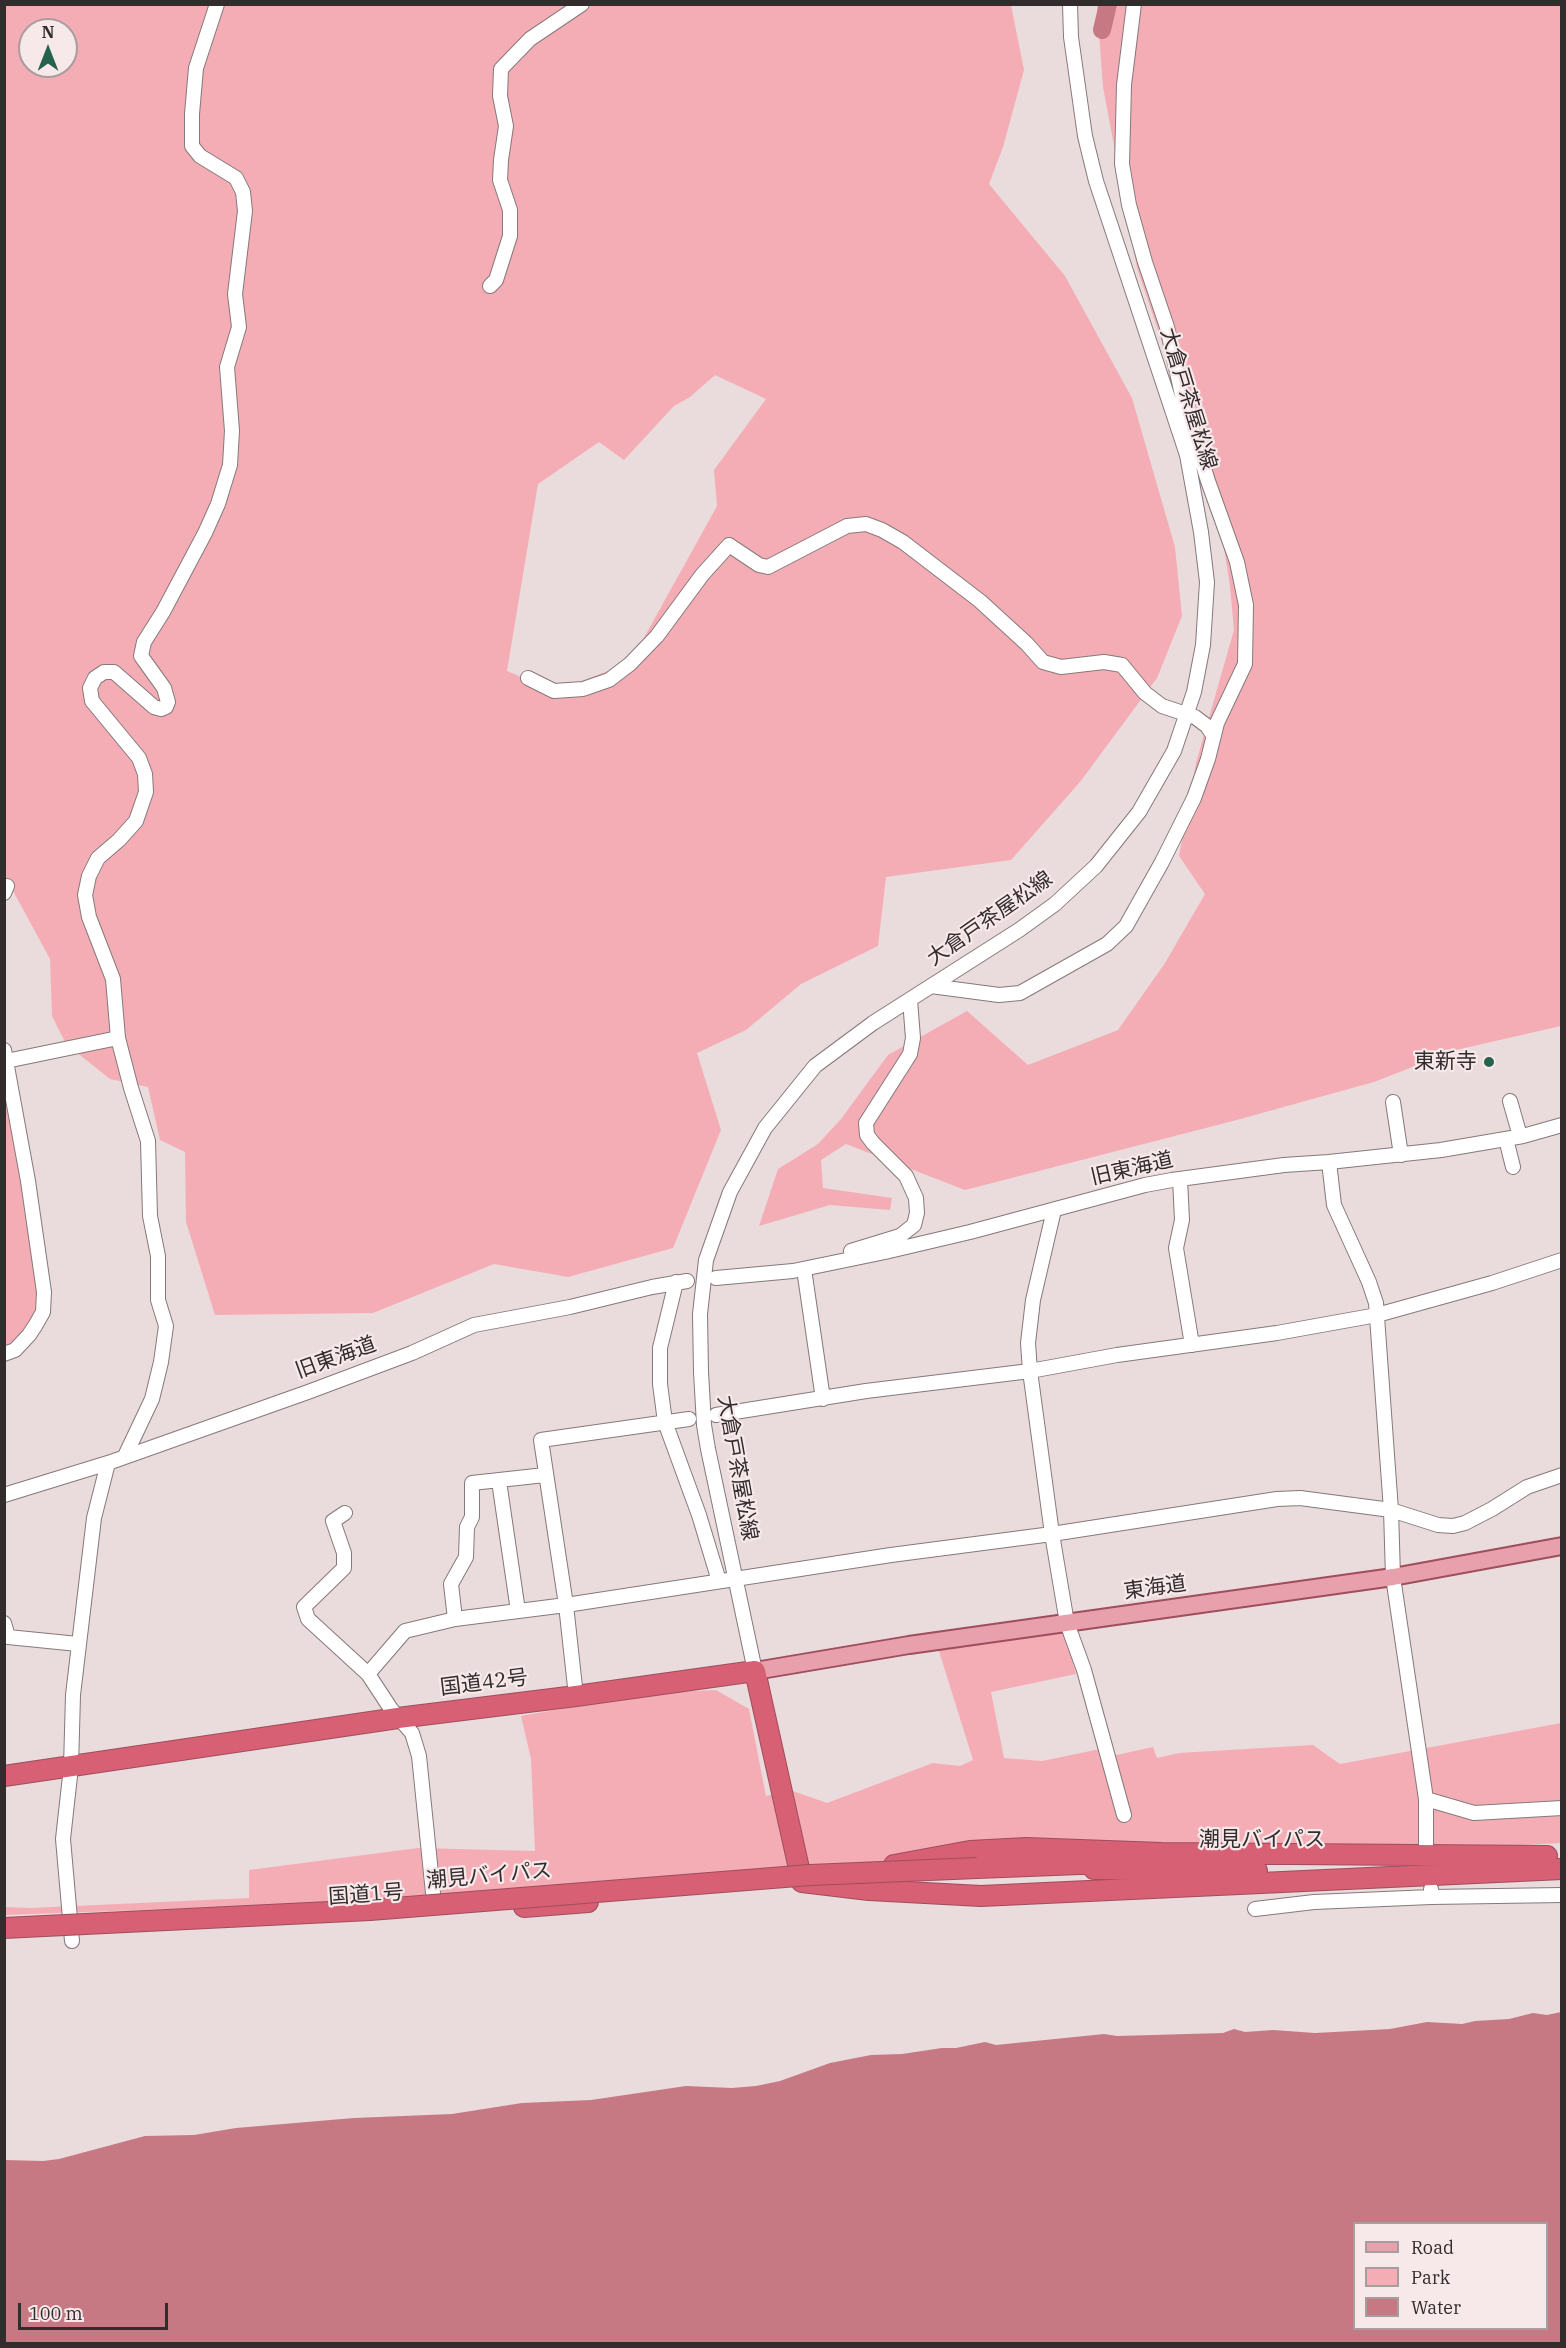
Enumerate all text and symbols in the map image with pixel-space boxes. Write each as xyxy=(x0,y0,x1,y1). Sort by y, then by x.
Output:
north arrow xyxy=(18,18,78,78)
text: N xyxy=(42,22,54,42)
street label: 大倉戸茶屋松線 xyxy=(1154,325,1222,473)
street label: 大倉戸茶屋松線 xyxy=(923,867,1057,971)
place label: 東新寺 xyxy=(1414,1049,1477,1075)
marker: 東新寺 xyxy=(1482,1055,1496,1069)
street label: 旧東海道 xyxy=(1088,1147,1176,1191)
street label: 旧東海道 xyxy=(292,1332,380,1384)
street label: 大倉戸茶屋松線 xyxy=(712,1393,762,1543)
street label: 東海道 xyxy=(1122,1571,1188,1605)
street label: 国道42号 xyxy=(439,1665,529,1701)
street label: 潮見バイパス xyxy=(1199,1827,1325,1853)
street label: 潮見バイパス xyxy=(425,1858,553,1894)
street label: 国道1号 xyxy=(327,1880,405,1910)
legend xyxy=(1353,2222,1548,2330)
text: Road xyxy=(1411,2236,1454,2259)
text: Park xyxy=(1411,2266,1450,2289)
scale bar xyxy=(21,2291,171,2329)
text: Water xyxy=(1411,2296,1461,2319)
text: 100 m xyxy=(29,2302,83,2325)

